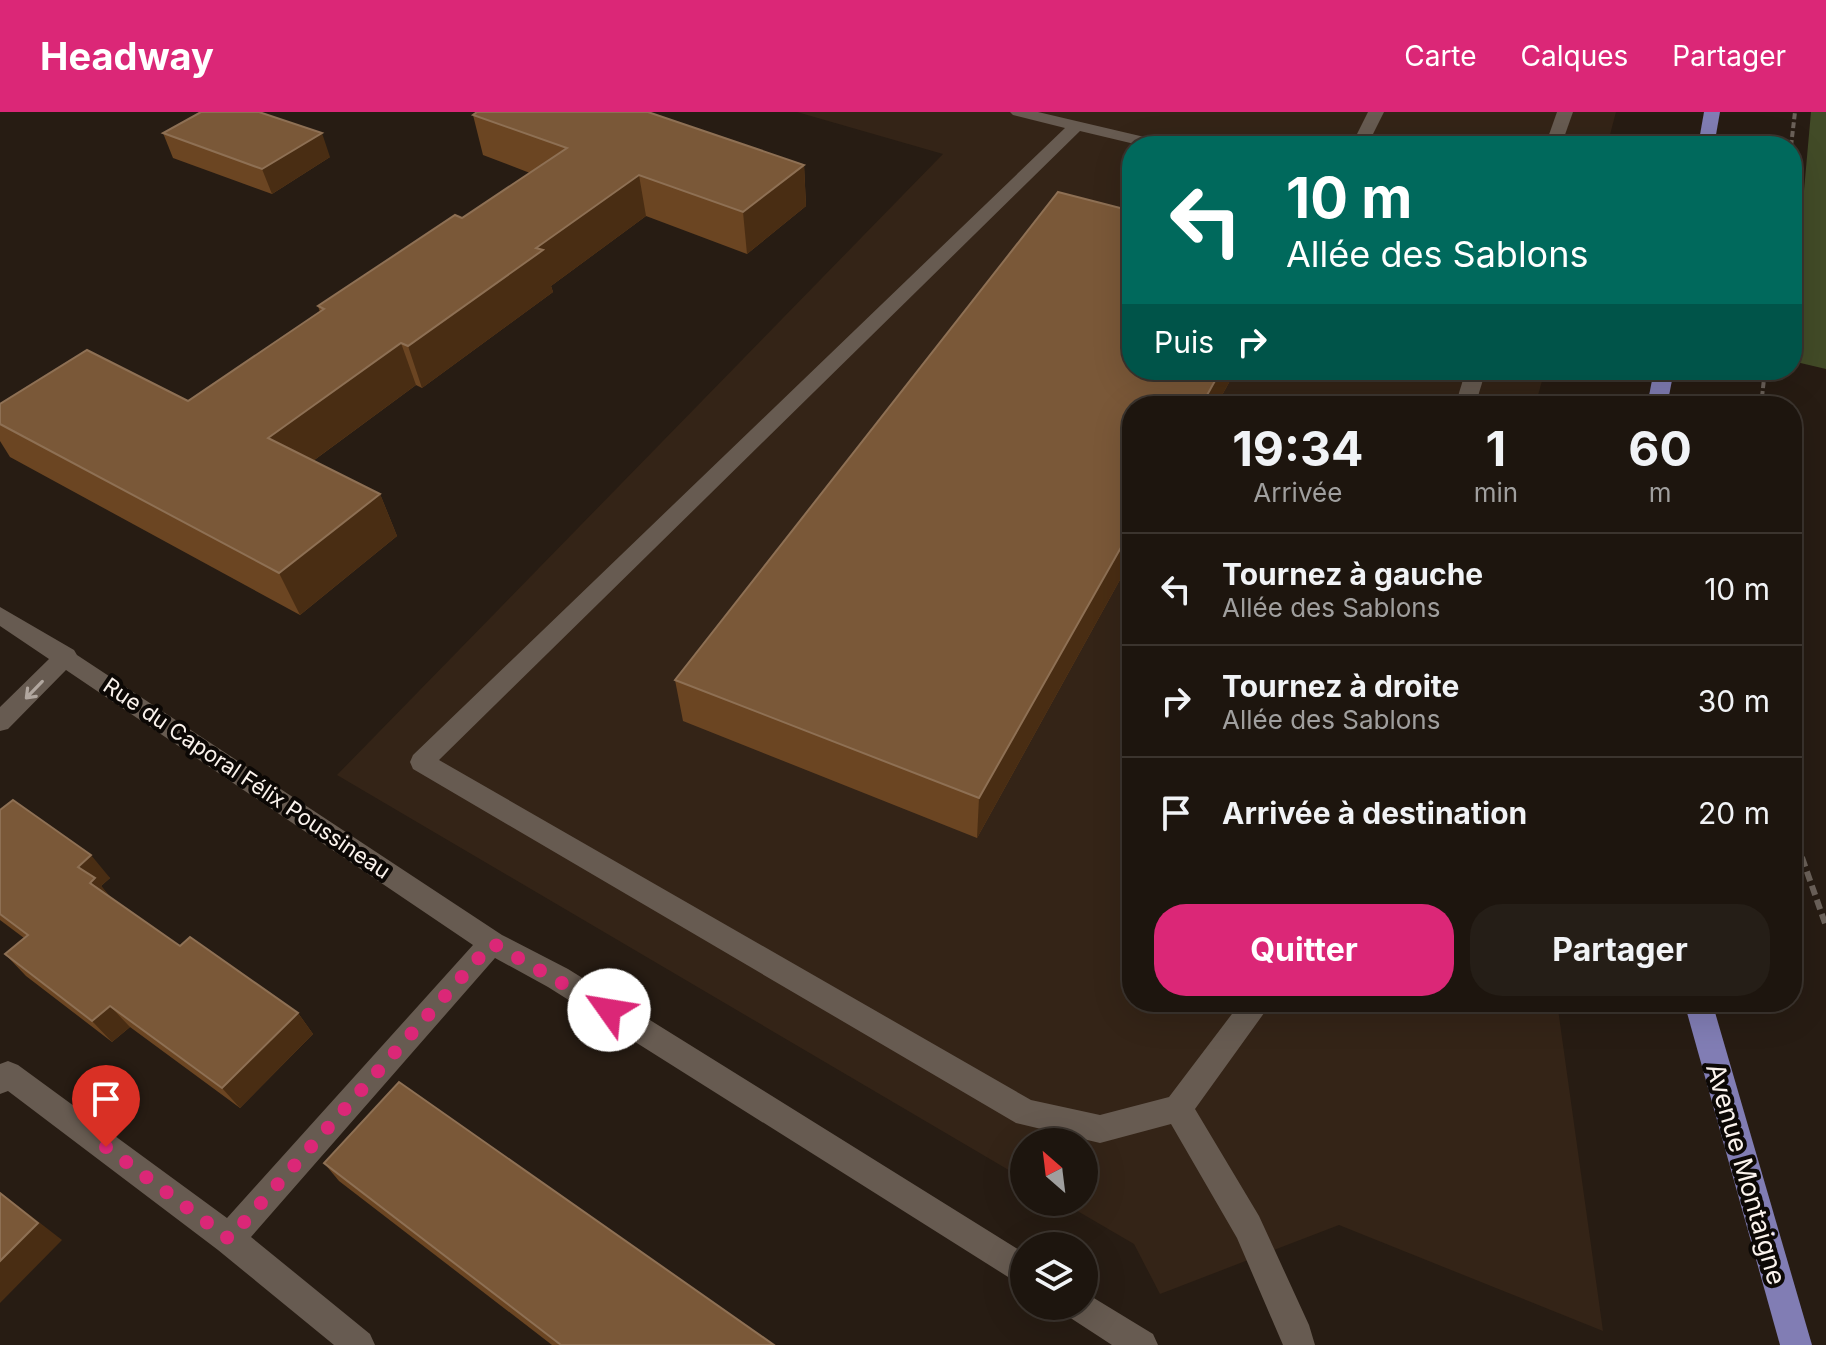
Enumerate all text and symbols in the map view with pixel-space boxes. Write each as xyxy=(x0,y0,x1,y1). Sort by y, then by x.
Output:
text: Headway xyxy=(40,33,214,79)
text: Carte xyxy=(1404,39,1477,73)
text: Calques xyxy=(1521,39,1628,73)
text: Partager xyxy=(1672,39,1786,73)
text: 10 m xyxy=(1286,164,1412,232)
icon: left xyxy=(1154,168,1258,272)
text: Allée des Sablons xyxy=(1286,232,1588,276)
icon: right xyxy=(1230,320,1274,364)
text: Puis xyxy=(1154,324,1214,360)
text: 19:34 xyxy=(1232,419,1364,478)
text: 1 xyxy=(1486,419,1506,478)
text: 60 xyxy=(1628,419,1692,478)
text: Arrivée xyxy=(1253,477,1342,508)
text: min xyxy=(1474,477,1518,508)
text: m xyxy=(1649,477,1671,508)
text: Tournez à gauche xyxy=(1222,556,1483,592)
icon: left xyxy=(1154,567,1198,611)
text: 10 m xyxy=(1704,571,1770,607)
text: Allée des Sablons xyxy=(1222,592,1440,623)
text: Tournez à droite xyxy=(1222,668,1459,704)
street label: Rue du Caporal Félix Poussineau xyxy=(99,672,395,884)
icon: right xyxy=(1154,679,1198,723)
one-way arrow xyxy=(24,680,43,700)
text: 30 m xyxy=(1698,683,1770,719)
text: Allée des Sablons xyxy=(1222,704,1440,735)
icon: arrive xyxy=(1154,791,1198,835)
text: Arrivée à destination xyxy=(1222,795,1527,831)
text: 20 m xyxy=(1698,795,1770,831)
button: Quitter xyxy=(1154,904,1454,996)
button: Partager xyxy=(1470,904,1770,996)
position arrow xyxy=(567,968,651,1052)
street label: Avenue Montaigne xyxy=(1700,1059,1793,1288)
pin xyxy=(72,1065,140,1147)
icon: arrive xyxy=(84,1077,128,1121)
north arrow xyxy=(1010,1128,1098,1216)
map controls xyxy=(1010,1128,1098,1320)
button: layers xyxy=(1010,1232,1098,1320)

